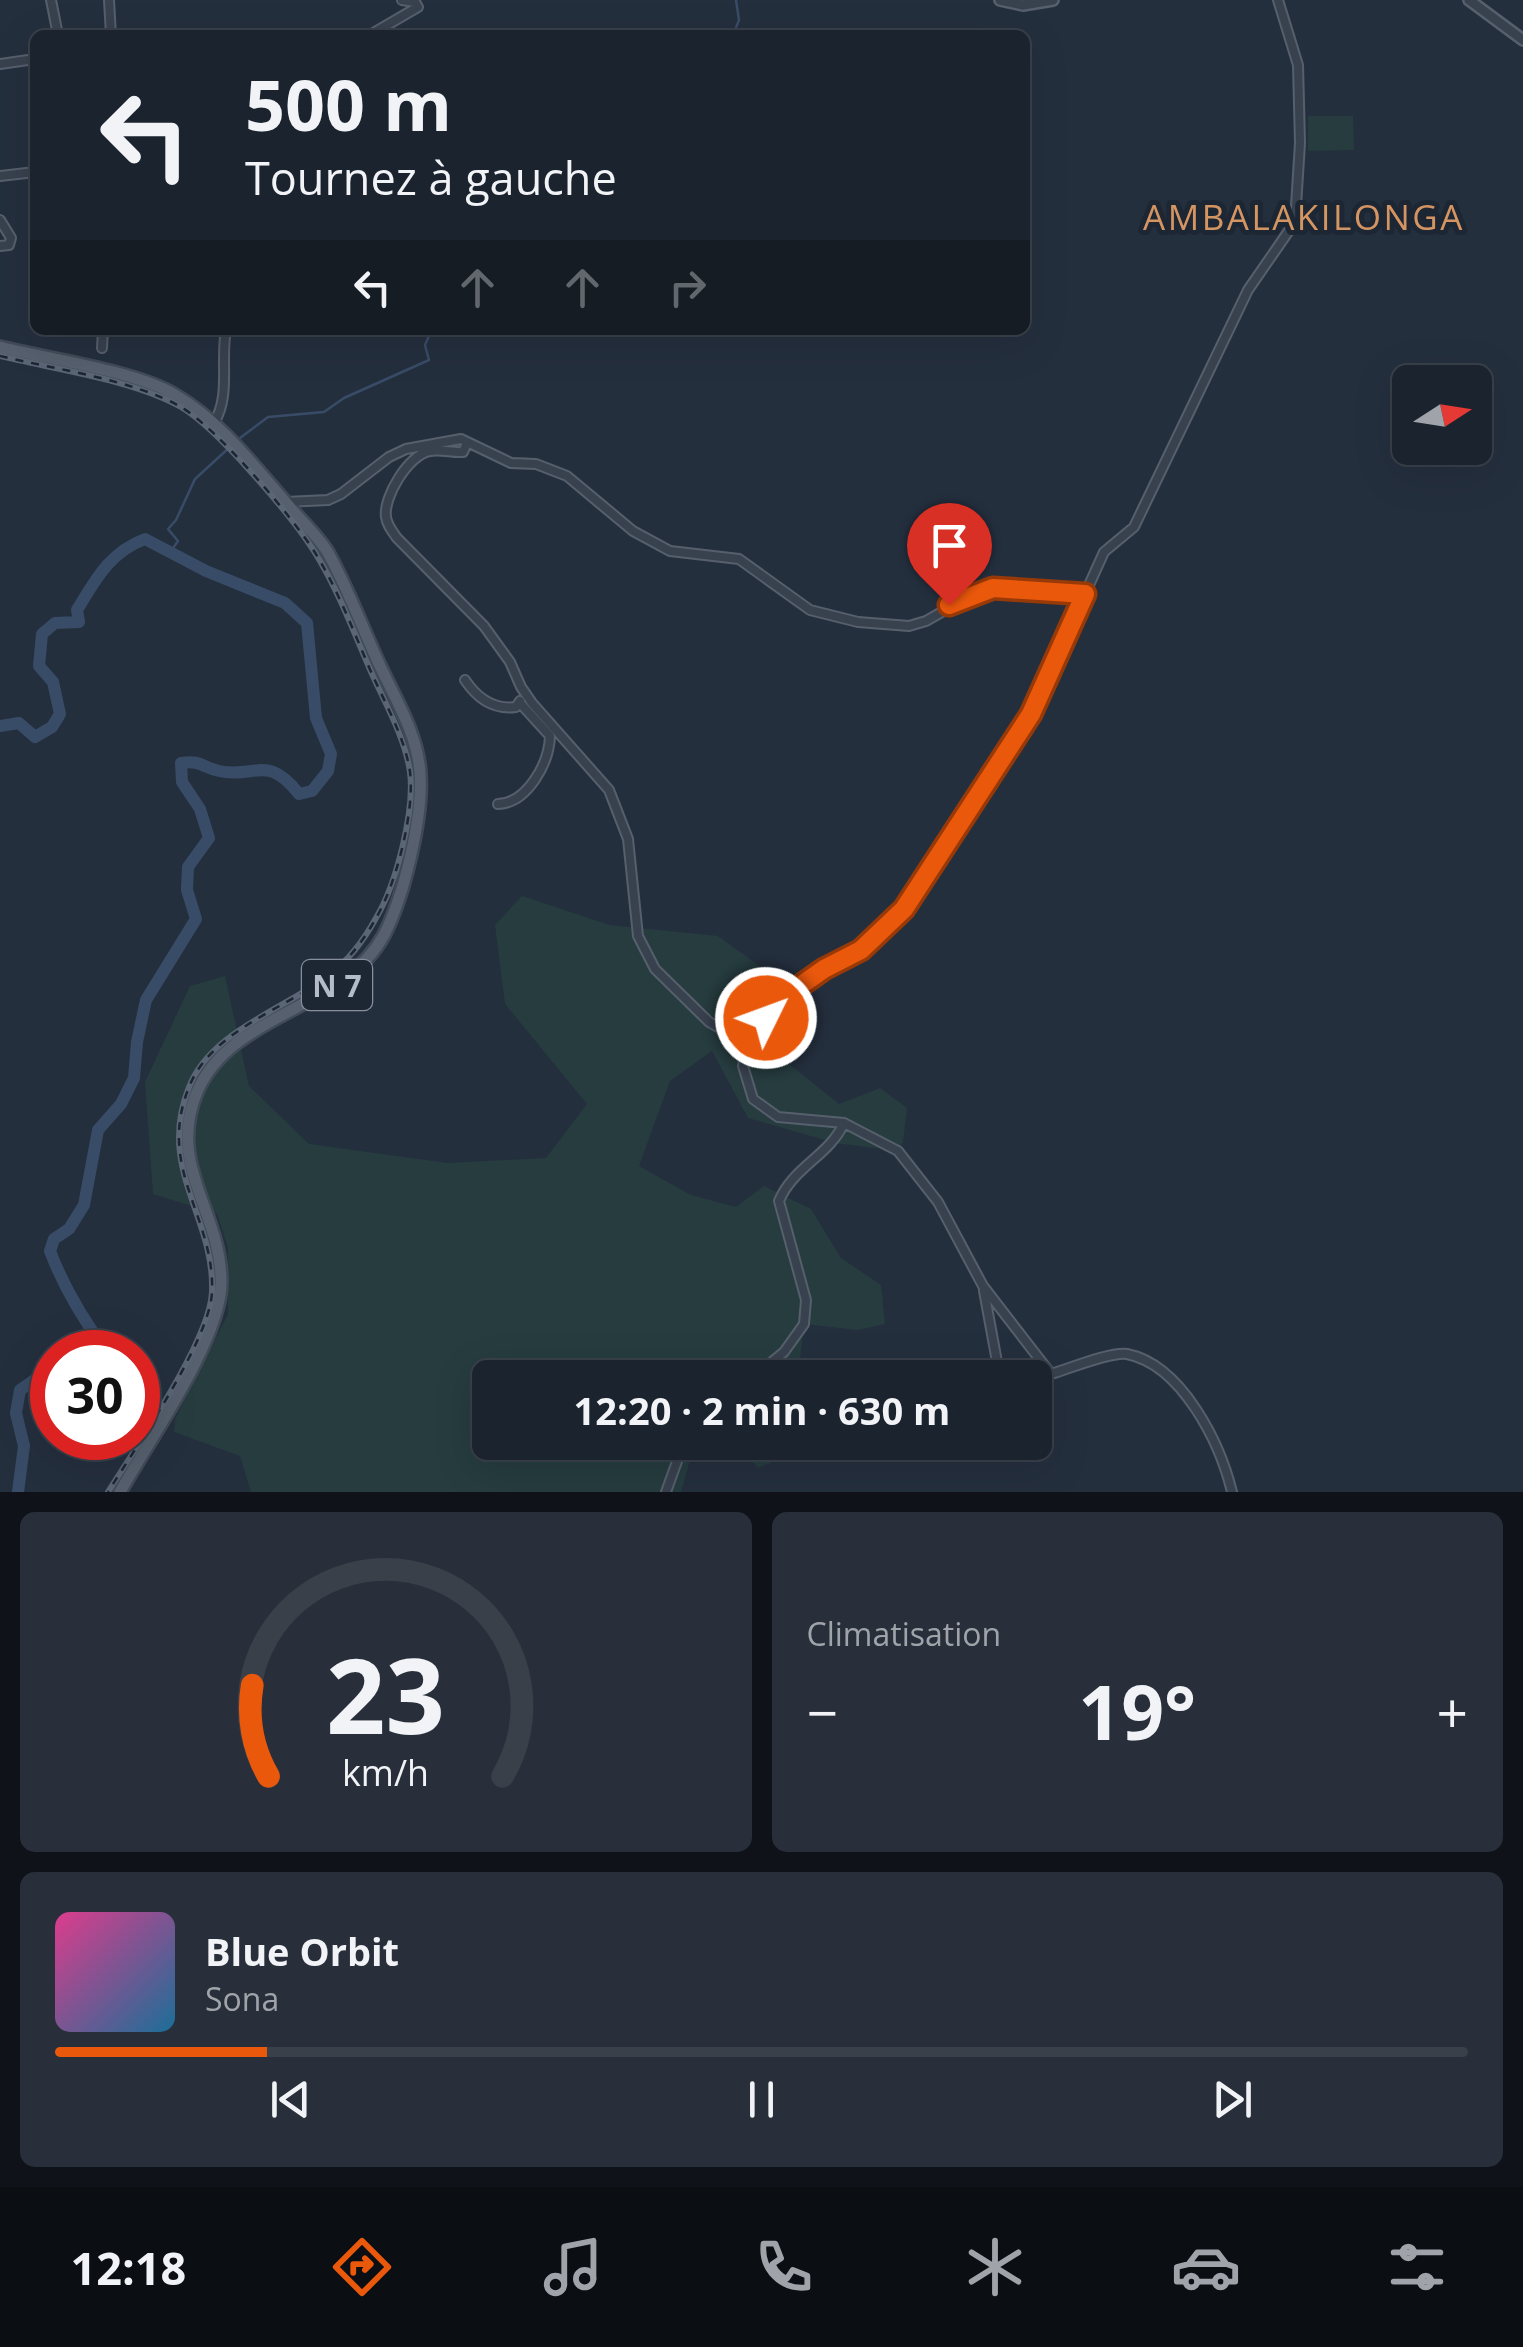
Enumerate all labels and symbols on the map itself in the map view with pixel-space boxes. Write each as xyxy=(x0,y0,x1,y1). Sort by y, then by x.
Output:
district label: AMBALAKILONGA xyxy=(1143,193,1465,240)
north arrow xyxy=(1392,365,1492,465)
pin xyxy=(907,503,992,606)
road number: N 7 xyxy=(302,960,372,1010)
position arrow xyxy=(714,966,818,1070)
speed limit sign: 30 xyxy=(30,1330,160,1460)

